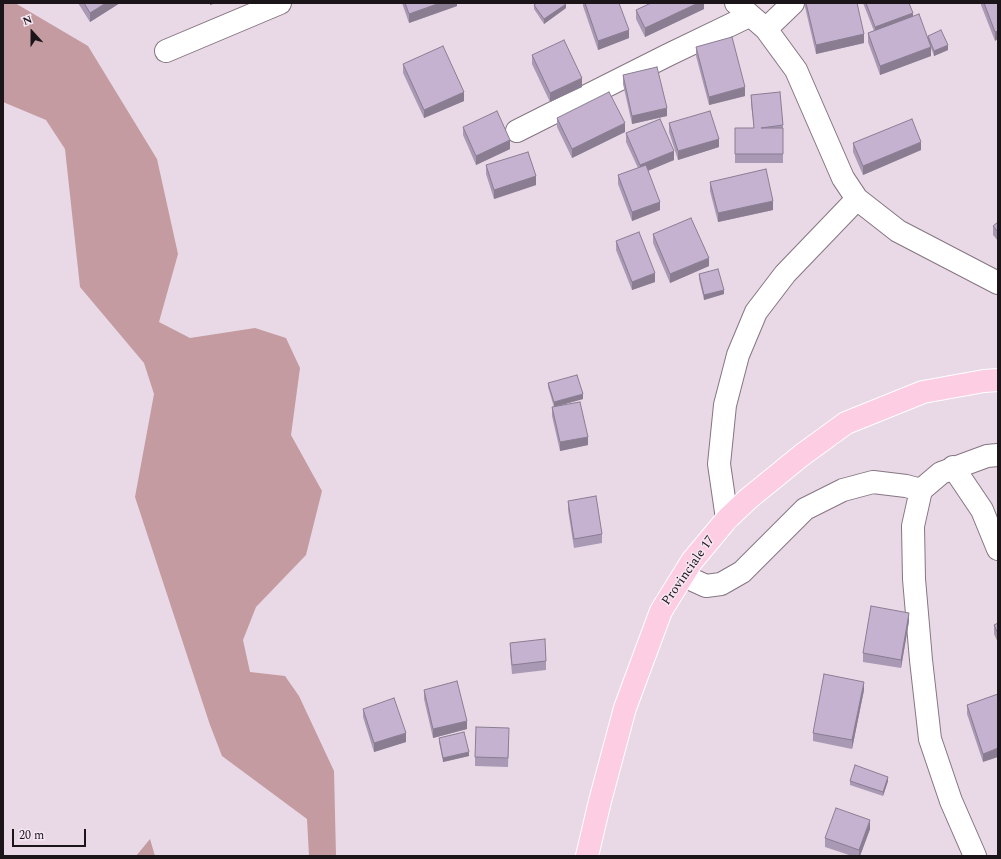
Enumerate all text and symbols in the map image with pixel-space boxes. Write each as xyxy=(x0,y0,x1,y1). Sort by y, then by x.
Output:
text: N xyxy=(20,11,35,30)
north arrow xyxy=(12,12,52,52)
street label: Provinciale 17 xyxy=(659,533,719,609)
scale bar xyxy=(14,821,88,847)
text: 20 m xyxy=(19,826,44,845)

